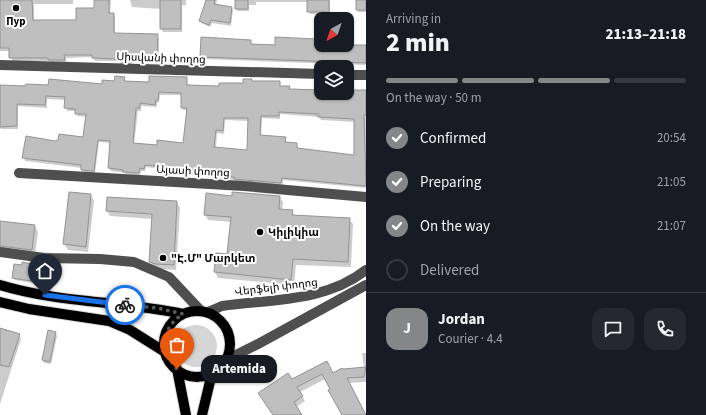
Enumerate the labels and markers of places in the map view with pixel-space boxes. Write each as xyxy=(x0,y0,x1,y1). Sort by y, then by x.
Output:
marker: Пур xyxy=(11,3,21,13)
place label: Пур xyxy=(6,14,26,29)
place label: Կիլիկիա xyxy=(268,225,319,240)
marker: Կիլիկիա xyxy=(255,227,265,237)
place label: "Է.Մ" Մարկետ xyxy=(171,251,255,266)
marker: "Է.Մ" Մարկետ xyxy=(158,253,168,263)
pin xyxy=(28,254,62,295)
pin xyxy=(160,328,194,369)
callout: Artemida xyxy=(201,355,277,383)

